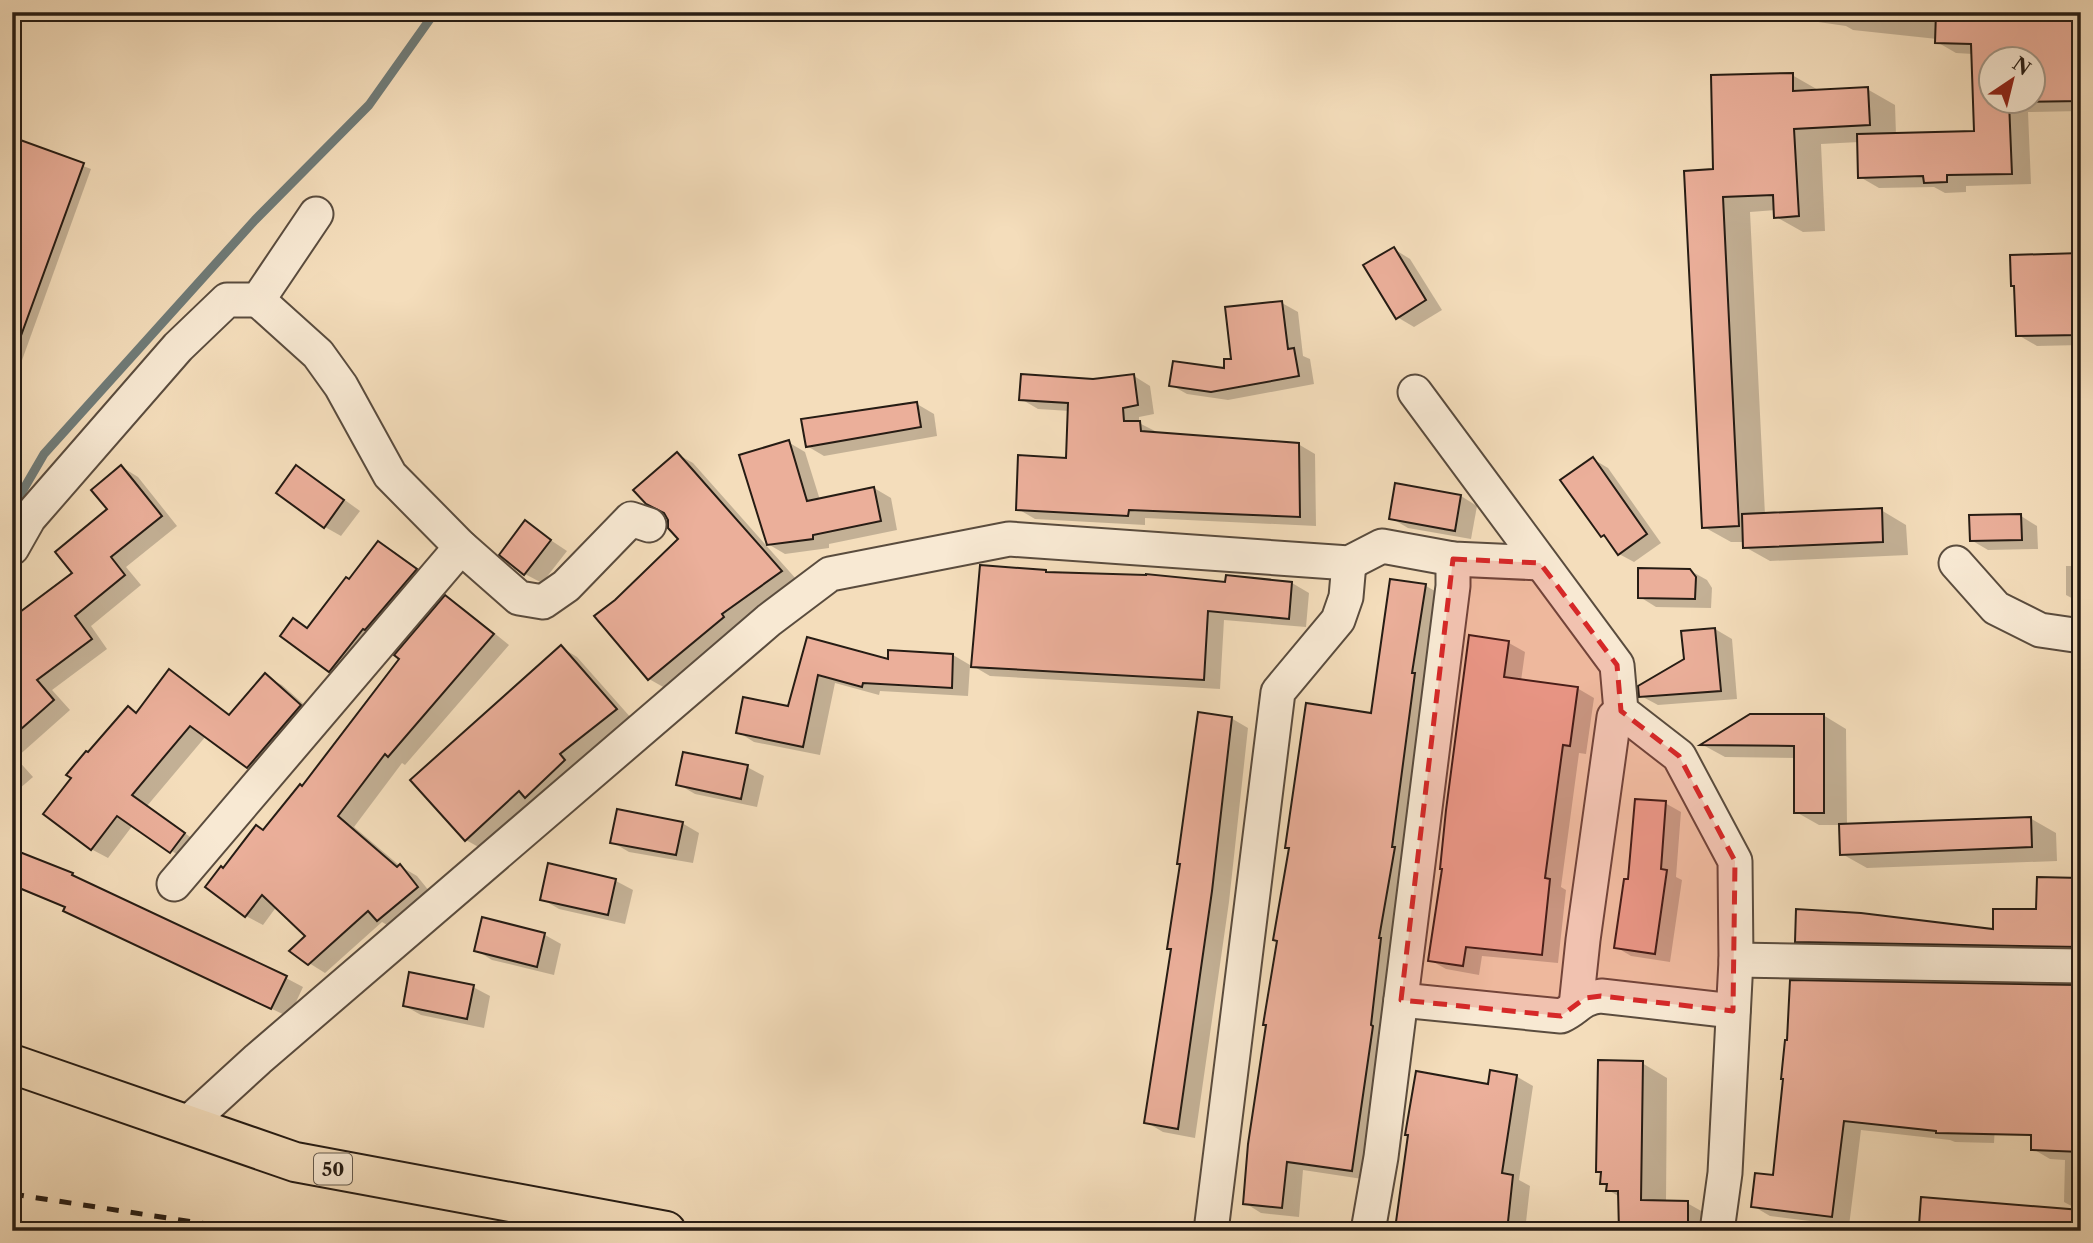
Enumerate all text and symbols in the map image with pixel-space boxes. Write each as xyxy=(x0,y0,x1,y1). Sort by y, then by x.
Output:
north arrow xyxy=(1978,46,2048,116)
text: N xyxy=(2008,52,2035,81)
road number: 50 xyxy=(314,1154,352,1184)

